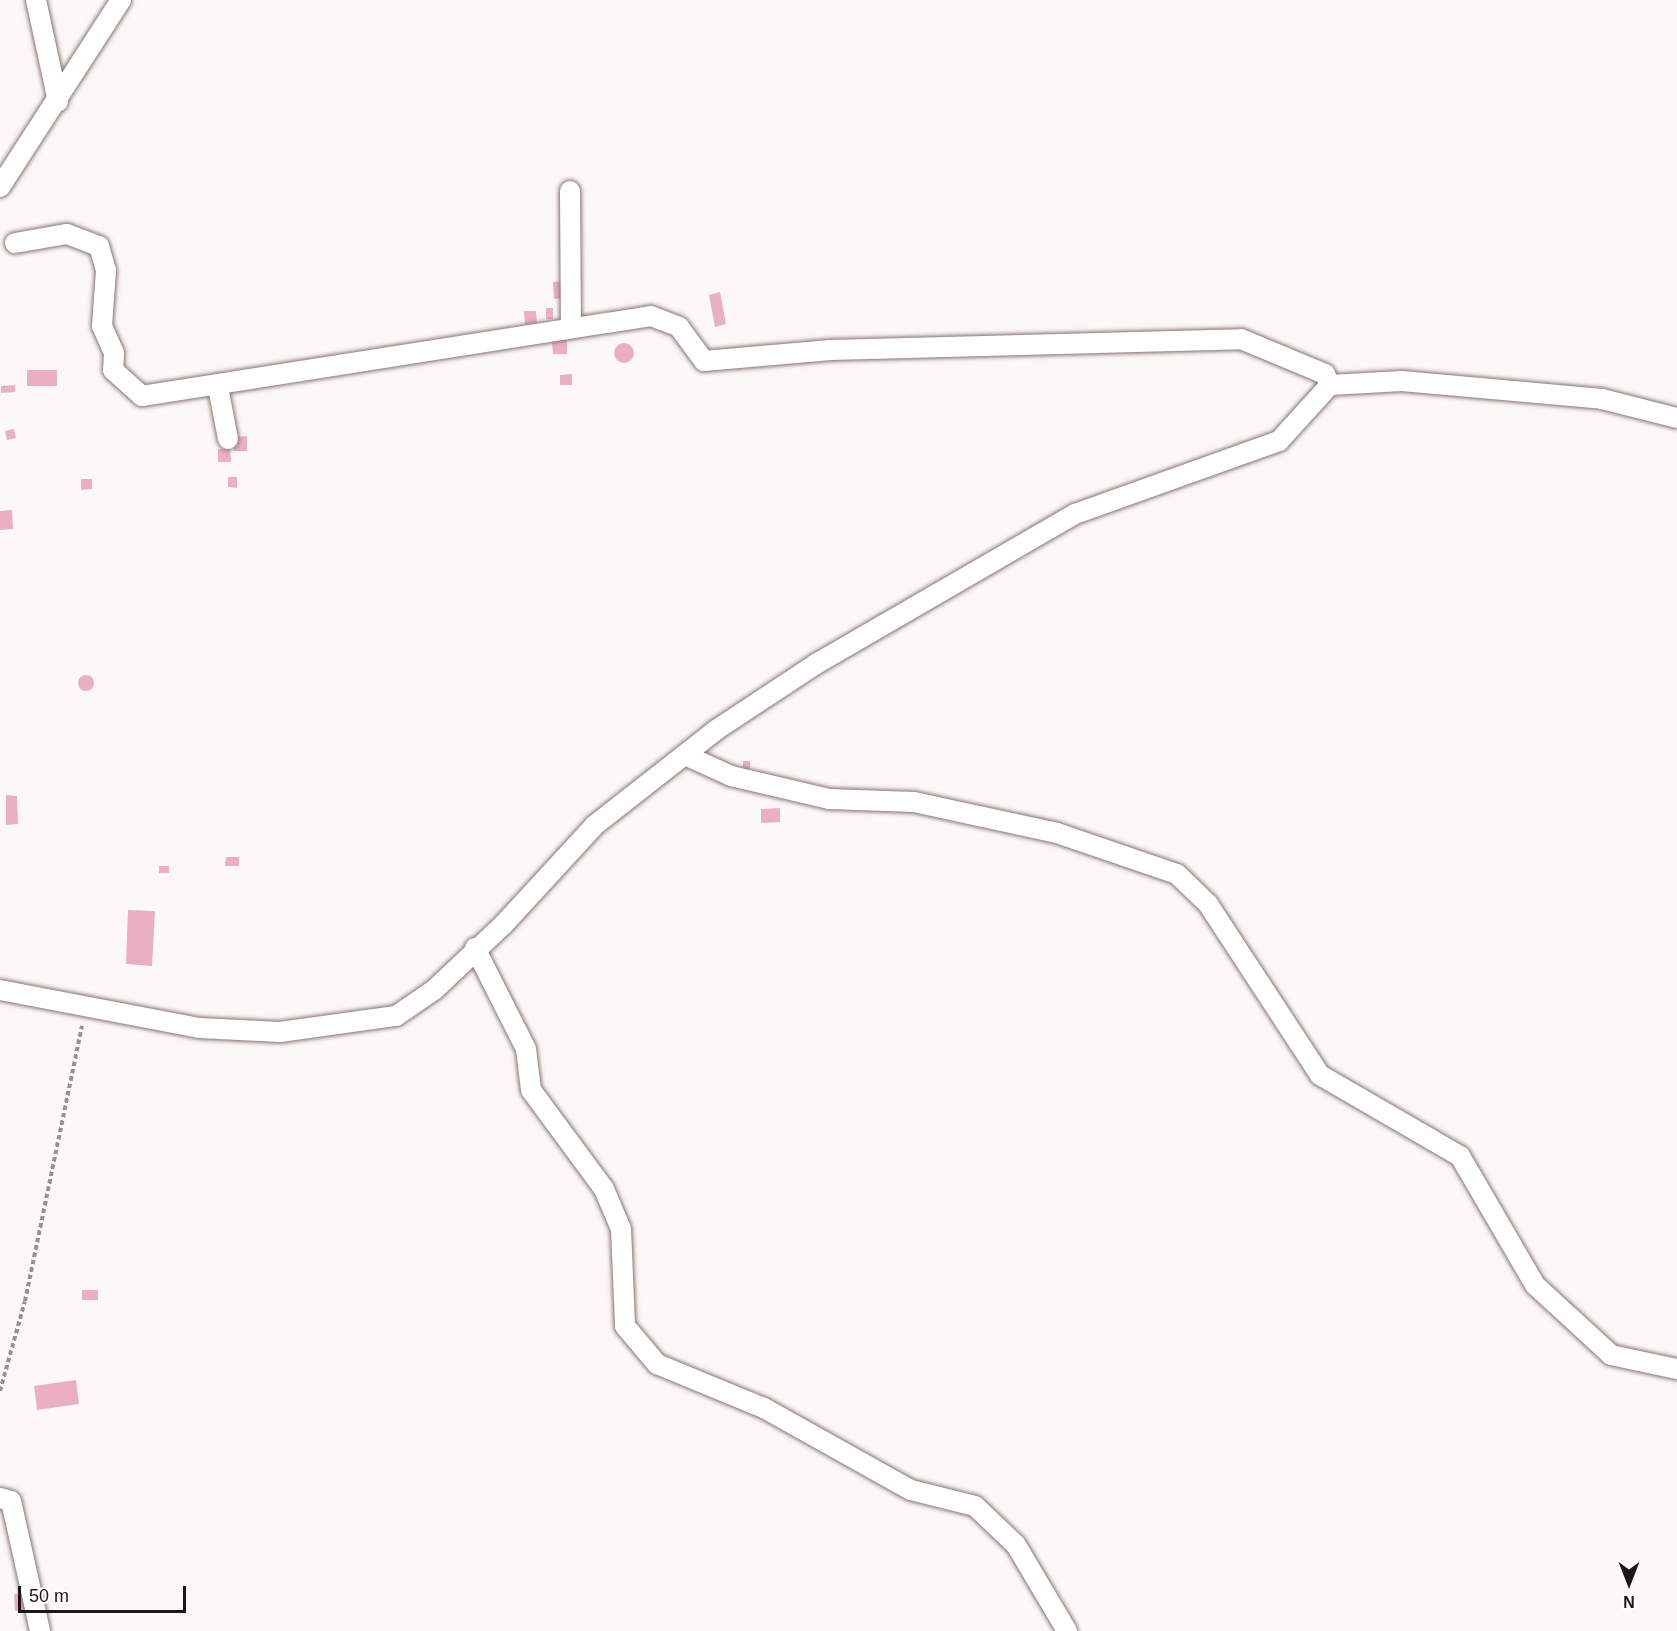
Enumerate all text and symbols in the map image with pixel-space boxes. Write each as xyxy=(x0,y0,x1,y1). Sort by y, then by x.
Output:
north arrow xyxy=(1599,1553,1659,1613)
scale bar xyxy=(21,1574,189,1612)
text: 50 m xyxy=(29,1586,69,1606)
text: N xyxy=(1623,1593,1635,1610)

